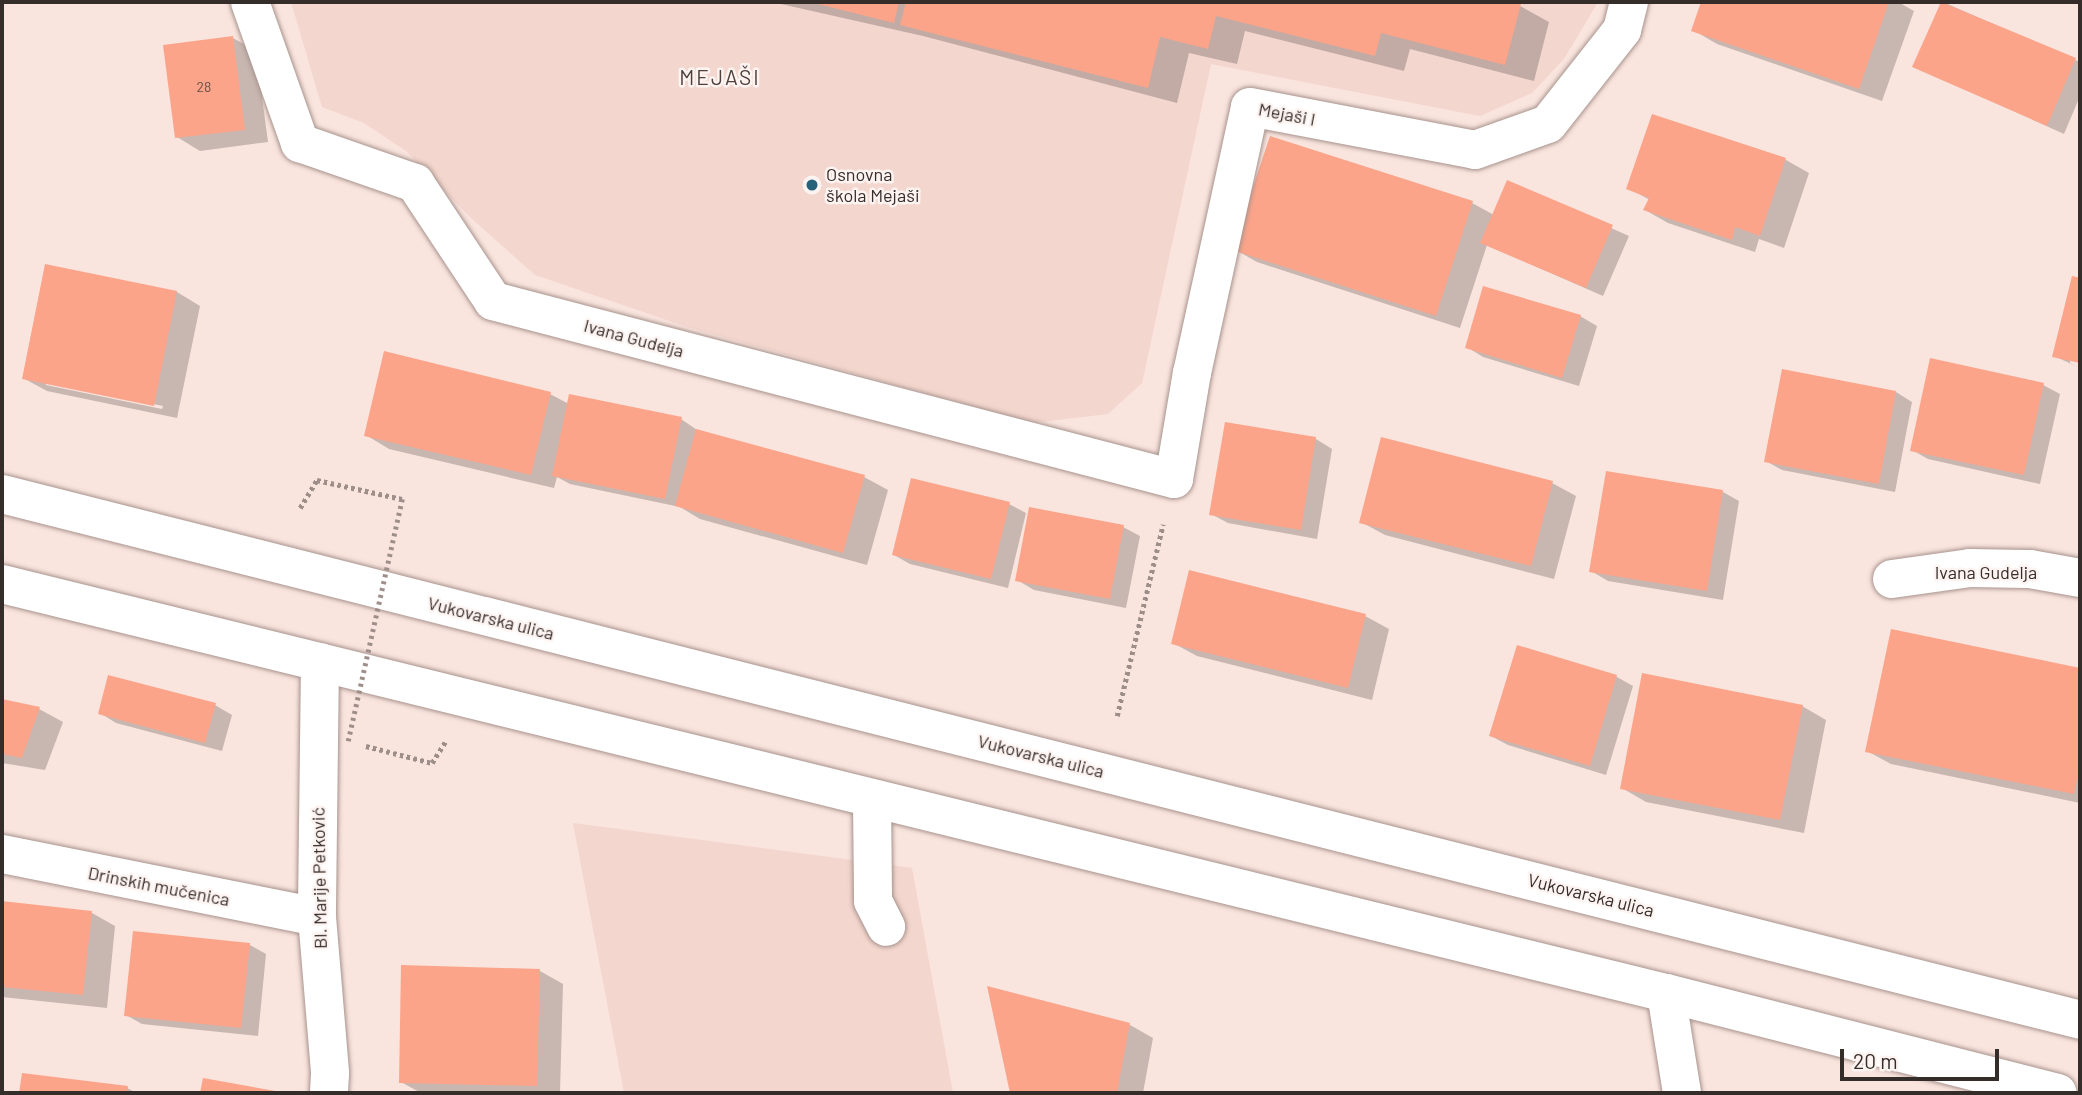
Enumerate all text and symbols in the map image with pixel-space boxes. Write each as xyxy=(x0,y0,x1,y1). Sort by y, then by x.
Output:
district label: MEJAŠI xyxy=(680,64,760,90)
house number: 28 xyxy=(197,79,211,95)
street label: Mejaši I xyxy=(1257,98,1317,130)
place label: Osnovna škola Mejaši xyxy=(826,164,920,206)
marker: Osnovna škola Mejaši xyxy=(804,177,820,193)
street label: Ivana Gudelja xyxy=(582,314,686,362)
street label: Ivana Gudelja xyxy=(1935,561,2037,583)
street label: Vukovarska ulica xyxy=(426,592,556,644)
street label: Vukovarska ulica xyxy=(976,730,1106,782)
street label: Bl. Marije Petković xyxy=(307,807,331,949)
street label: Drinskih mučenica xyxy=(86,862,232,910)
street label: Vukovarska ulica xyxy=(1526,869,1656,921)
scale bar xyxy=(1844,1036,2003,1080)
text: 20 m xyxy=(1853,1048,1898,1073)

